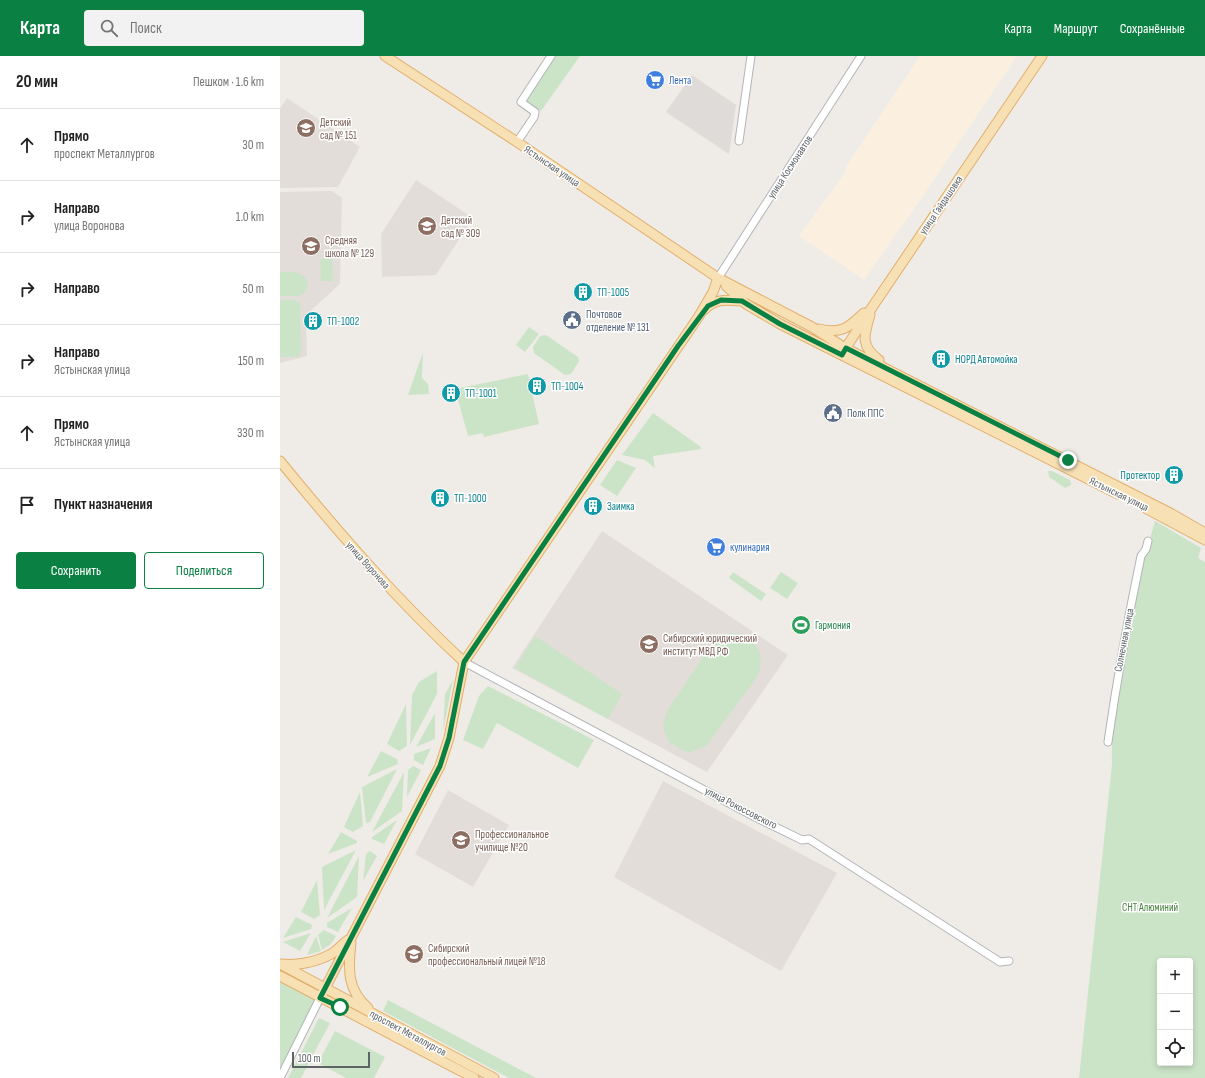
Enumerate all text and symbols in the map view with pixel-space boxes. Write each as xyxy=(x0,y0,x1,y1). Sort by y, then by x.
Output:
search box xyxy=(84,10,364,46)
text: Карта xyxy=(20,17,60,40)
icon: search xyxy=(98,17,120,39)
text: Поиск xyxy=(130,19,162,38)
text: Карта xyxy=(1004,20,1032,37)
text: Маршрут xyxy=(1054,20,1098,37)
text: Сохранённые xyxy=(1120,20,1185,37)
supermarket icon: Лента xyxy=(644,69,666,91)
text: 20 мин xyxy=(16,72,58,92)
text: Пешком · 1.6 km xyxy=(193,74,264,90)
place label: Лента xyxy=(669,74,691,87)
place label: Детский сад № 151 xyxy=(320,116,357,142)
school or university icon: Детский сад № 151 xyxy=(295,117,317,139)
text: Прямо xyxy=(54,127,89,146)
street label: улица Космонавтов xyxy=(765,133,815,201)
icon: ahead xyxy=(16,134,38,156)
text: 30 m xyxy=(242,137,264,153)
street label: Ястынская улица xyxy=(522,143,582,189)
text: проспект Металлургов xyxy=(54,146,155,162)
street label: улица Гайдашовка xyxy=(917,173,965,237)
text: Направо xyxy=(54,199,100,218)
icon: right xyxy=(16,206,38,228)
text: 1.0 km xyxy=(236,209,264,225)
place label: Детский сад № 309 xyxy=(441,214,480,240)
school or university icon: Детский сад № 309 xyxy=(416,215,438,237)
text: улица Воронова xyxy=(54,218,125,234)
place label: Средняя школа № 129 xyxy=(325,234,374,260)
school or university icon: Средняя школа № 129 xyxy=(300,235,322,257)
icon: right xyxy=(16,278,38,300)
text: Направо xyxy=(54,279,100,298)
text: 50 m xyxy=(243,281,264,297)
building icon: ТП-1005 xyxy=(572,281,594,303)
place label: ТП-1005 xyxy=(597,286,629,299)
place label: Почтовое отделение № 131 xyxy=(586,308,650,334)
public building icon: Почтовое отделение № 131 xyxy=(561,309,583,331)
building icon: ТП-1002 xyxy=(302,310,324,332)
place label: ТП-1002 xyxy=(327,315,360,328)
text: Направо xyxy=(54,343,100,362)
building icon: НОРД Автомойка xyxy=(930,348,952,370)
icon: right xyxy=(16,350,38,372)
text: 150 m xyxy=(238,353,264,369)
place label: НОРД Автомойка xyxy=(955,353,1018,366)
text: Ястынская улица xyxy=(54,362,130,378)
building icon: ТП-1004 xyxy=(526,375,548,397)
place label: ТП-1004 xyxy=(551,380,584,393)
building icon: ТП-1001 xyxy=(440,382,462,404)
place label: ТП-1001 xyxy=(465,387,497,400)
public building icon: Полк ППС xyxy=(822,402,844,424)
place label: Полк ППС xyxy=(847,407,884,420)
text: Прямо xyxy=(54,415,89,434)
icon: ahead xyxy=(16,422,38,444)
text: 330 m xyxy=(237,425,264,441)
text: Ястынская улица xyxy=(54,434,130,450)
route end xyxy=(1059,451,1077,469)
building icon: Протектор xyxy=(1163,464,1185,486)
place label: Протектор xyxy=(1120,469,1160,482)
street label: Ястынская улица xyxy=(1087,474,1151,514)
building icon: ТП-1000 xyxy=(429,487,451,509)
place label: ТП-1000 xyxy=(454,492,487,505)
icon: arrive xyxy=(16,494,38,516)
text: Пункт назначения xyxy=(54,495,152,514)
building icon: Заимка xyxy=(582,495,604,517)
place label: Заимка xyxy=(607,500,634,513)
supermarket icon: кулинария xyxy=(705,536,727,558)
street label: улица Воронова xyxy=(343,538,393,592)
place label: кулинария xyxy=(730,541,769,554)
button: Сохранить xyxy=(16,552,136,589)
button: Поделиться xyxy=(144,552,264,589)
street label: Солнечная улица xyxy=(1111,607,1137,673)
sports icon: Гармония xyxy=(790,614,812,636)
place label: Гармония xyxy=(815,619,851,632)
place label: Сибирский юридический институт МВД РФ xyxy=(663,632,757,658)
school or university icon: Сибирский юридический институт МВД РФ xyxy=(638,633,660,655)
street label: улица Рокоссовского xyxy=(703,784,780,832)
place label: Профессиональное училище №20 xyxy=(475,828,549,854)
school or university icon: Профессиональное училище №20 xyxy=(450,829,472,851)
park label: СНТ Алюминий xyxy=(1122,901,1178,914)
place label: Сибирский профессиональный лицей №18 xyxy=(428,942,546,968)
school or university icon: Сибирский профессиональный лицей №18 xyxy=(403,943,425,965)
map controls xyxy=(1157,958,1193,1066)
button: + xyxy=(1157,958,1193,994)
button: − xyxy=(1157,994,1193,1030)
route start xyxy=(331,998,349,1016)
street label: проспект Металлургов xyxy=(367,1007,449,1059)
button: locate xyxy=(1157,1030,1193,1066)
scale bar xyxy=(292,1050,370,1069)
text: 100 m xyxy=(298,1052,320,1065)

